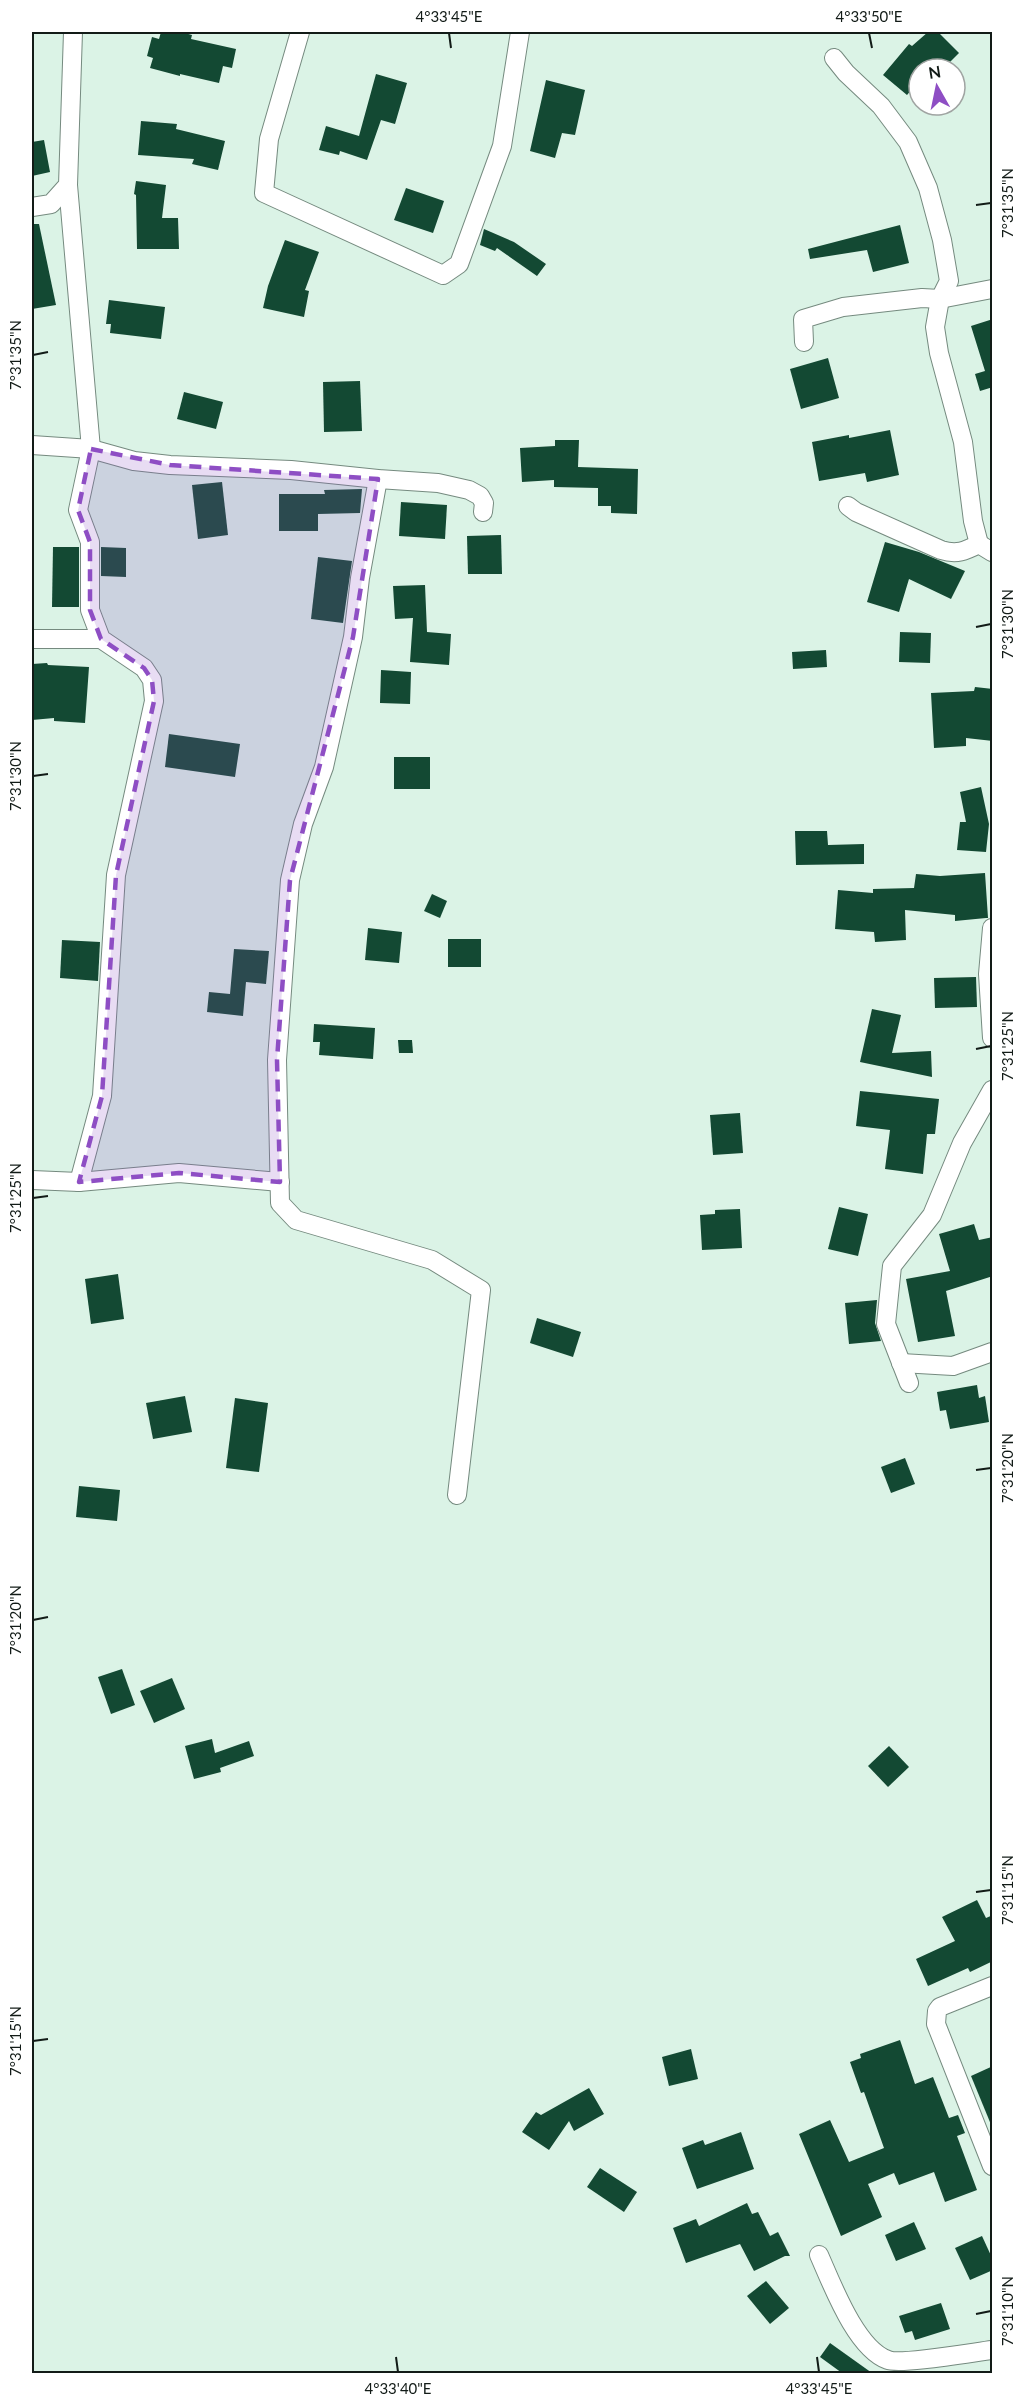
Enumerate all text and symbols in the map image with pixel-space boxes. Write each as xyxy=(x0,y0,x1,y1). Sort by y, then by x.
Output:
text: 4°33'45"E xyxy=(416,7,483,25)
text: 4°33'50"E xyxy=(836,7,903,25)
north arrow xyxy=(907,57,967,117)
text: N xyxy=(927,61,942,82)
text: 7°31'35"N xyxy=(998,168,1016,238)
text: 7°31'35"N xyxy=(6,320,24,390)
text: 7°31'30"N xyxy=(998,589,1016,659)
text: 7°31'30"N xyxy=(6,741,24,811)
text: 7°31'25"N xyxy=(998,1011,1016,1081)
text: 7°31'25"N xyxy=(6,1163,24,1233)
text: 7°31'20"N xyxy=(998,1433,1016,1503)
text: 7°31'20"N xyxy=(6,1585,24,1655)
text: 7°31'15"N xyxy=(998,1855,1016,1925)
text: 7°31'15"N xyxy=(6,2006,24,2076)
text: 7°31'10"N xyxy=(998,2276,1016,2346)
text: 4°33'40"E xyxy=(365,2379,432,2397)
text: 4°33'45"E xyxy=(786,2379,853,2397)

